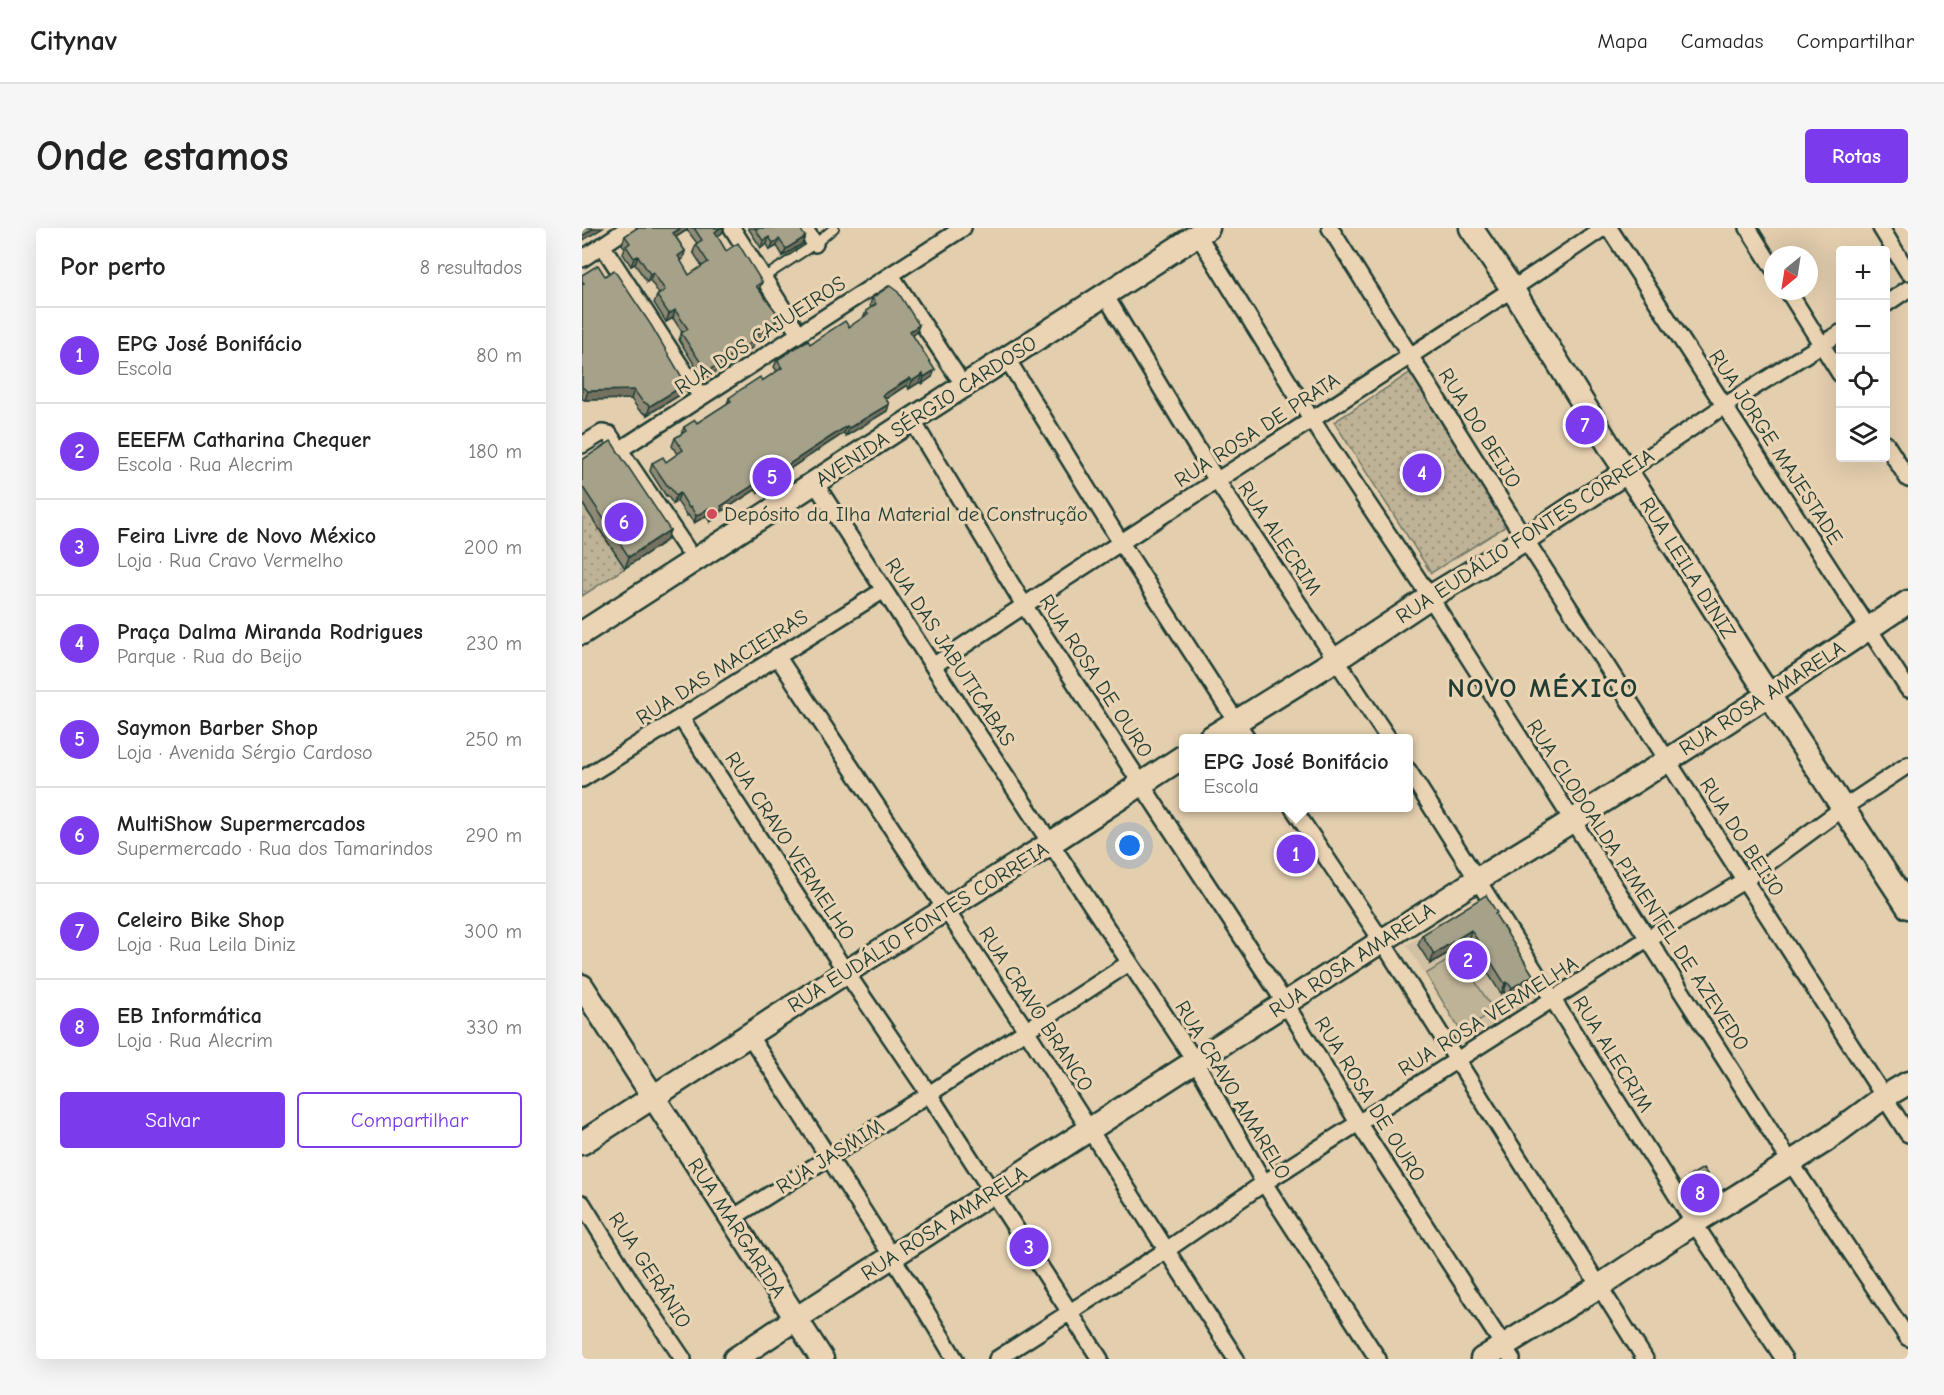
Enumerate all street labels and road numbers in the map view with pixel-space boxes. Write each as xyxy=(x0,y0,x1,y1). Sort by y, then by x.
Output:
street label: RUA DOS CAJUEIROS xyxy=(670,271,850,399)
street label: AVENIDA SÉRGIO CARDOSO xyxy=(811,330,1041,492)
street label: RUA JORGE MAJESTADE xyxy=(1704,345,1848,549)
street label: RUA DO BEIJO xyxy=(1434,364,1526,492)
street label: RUA ROSA DE PRATA xyxy=(1170,368,1344,492)
street label: RUA EUDÁLIO FONTES CORREIA xyxy=(1391,443,1659,629)
street label: RUA ALECRIM xyxy=(1233,476,1327,600)
street label: RUA LEILA DINIZ xyxy=(1635,493,1741,643)
street label: RUA DAS JABUTICABAS xyxy=(880,553,1020,751)
street label: RUA ROSA DE OURO xyxy=(1034,590,1158,762)
street label: RUA DAS MACIEIRAS xyxy=(632,604,812,730)
street label: RUA ROSA AMARELA xyxy=(1675,635,1849,761)
street label: RUA CLODOALDA PIMENTEL DE AZEVEDO xyxy=(1522,715,1754,1055)
street label: RUA CRAVO VERMELHO xyxy=(720,747,860,945)
street label: RUA DO BEIJO xyxy=(1695,773,1789,901)
street label: RUA EUDÁLIO FONTES CORREIA xyxy=(783,837,1053,1017)
street label: RUA ROSA AMARELA xyxy=(1265,897,1439,1023)
street label: RUA CRAVO BRANCO xyxy=(974,922,1098,1096)
street label: RUA ROSA VERMELHA xyxy=(1394,951,1582,1081)
street label: RUA ALECRIM xyxy=(1568,992,1658,1116)
street label: RUA CRAVO AMARELO xyxy=(1170,996,1296,1184)
street label: RUA ROSA DE OURO xyxy=(1310,1012,1430,1186)
street label: RUA JASMIM xyxy=(772,1113,888,1199)
street label: RUA MARGARIDA xyxy=(683,1154,791,1302)
street label: RUA ROSA AMARELA xyxy=(857,1160,1031,1286)
street label: RUA GERÂNIO xyxy=(604,1208,696,1332)

